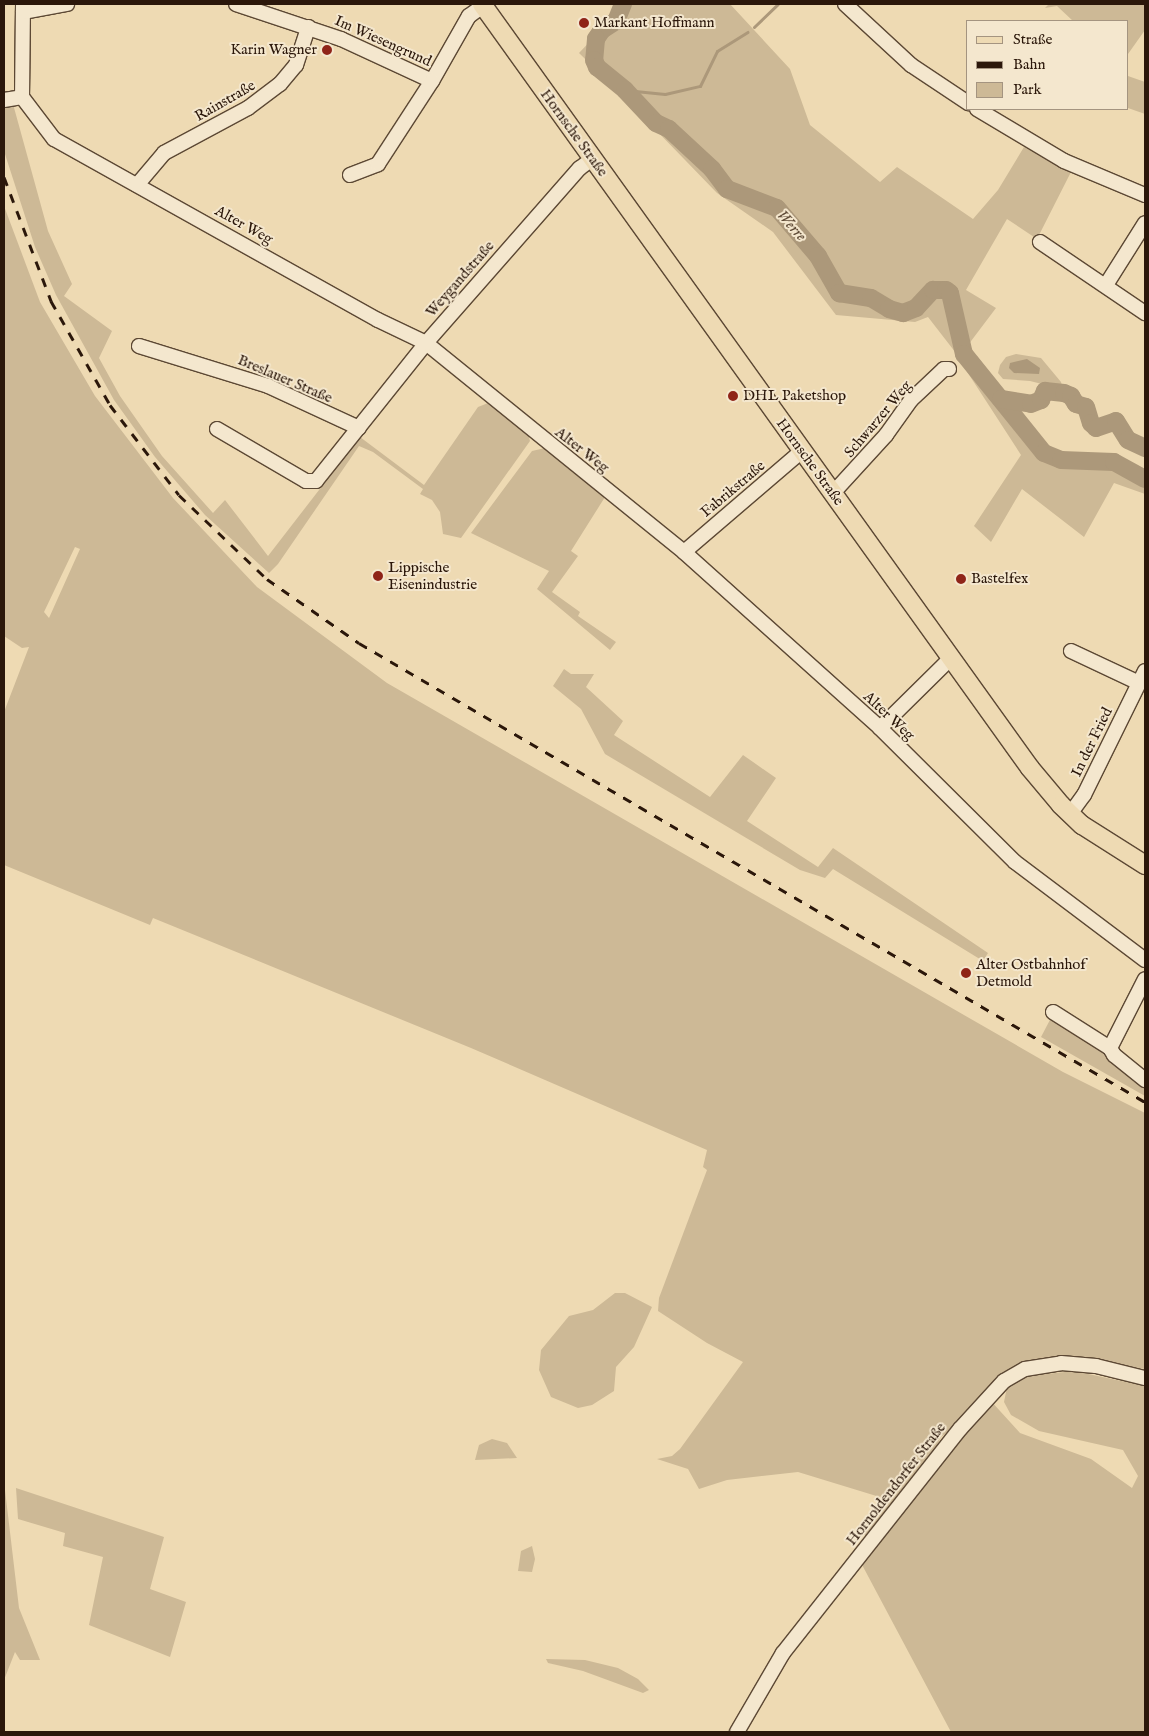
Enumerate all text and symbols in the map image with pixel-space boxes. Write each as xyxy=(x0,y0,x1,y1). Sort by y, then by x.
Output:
street label: Im Wiesengrund xyxy=(332,12,434,70)
place label: Markant Hoffmann xyxy=(594,14,715,32)
marker: Markant Hoffmann xyxy=(578,17,590,29)
legend xyxy=(966,20,1129,110)
text: Straße xyxy=(1013,30,1052,49)
place label: Karin Wagner xyxy=(231,41,317,59)
marker: Karin Wagner xyxy=(321,44,333,56)
text: Bahn xyxy=(1013,55,1045,74)
street label: Rainstraße xyxy=(192,76,258,126)
text: Park xyxy=(1013,80,1042,99)
street label: Hornsche Straße xyxy=(536,86,612,180)
street label: Alter Weg xyxy=(212,202,276,248)
water label: Werre xyxy=(772,206,810,246)
street label: Weygandstraße xyxy=(422,237,498,321)
street label: Breslauer Straße xyxy=(235,351,335,407)
street label: Schwarzer Weg xyxy=(841,377,915,461)
place label: DHL Paketshop xyxy=(743,387,846,405)
marker: DHL Paketshop xyxy=(727,390,739,402)
street label: Hornsche Straße xyxy=(772,415,848,509)
street label: Alter Weg xyxy=(551,423,613,477)
street label: Fabrikstraße xyxy=(697,457,769,521)
place label: Lippische Eisenindustrie xyxy=(388,558,477,593)
marker: Lippische Eisenindustrie xyxy=(372,570,384,582)
place label: Bastelfex xyxy=(971,570,1028,588)
marker: Bastelfex xyxy=(955,573,967,585)
street label: Alter Weg xyxy=(860,688,918,744)
street label: In der Fried xyxy=(1067,704,1117,780)
place label: Alter Ostbahnhof Detmold xyxy=(976,955,1086,990)
marker: Alter Ostbahnhof Detmold xyxy=(960,967,972,979)
street label: Hornoldendorfer Straße xyxy=(842,1419,950,1549)

